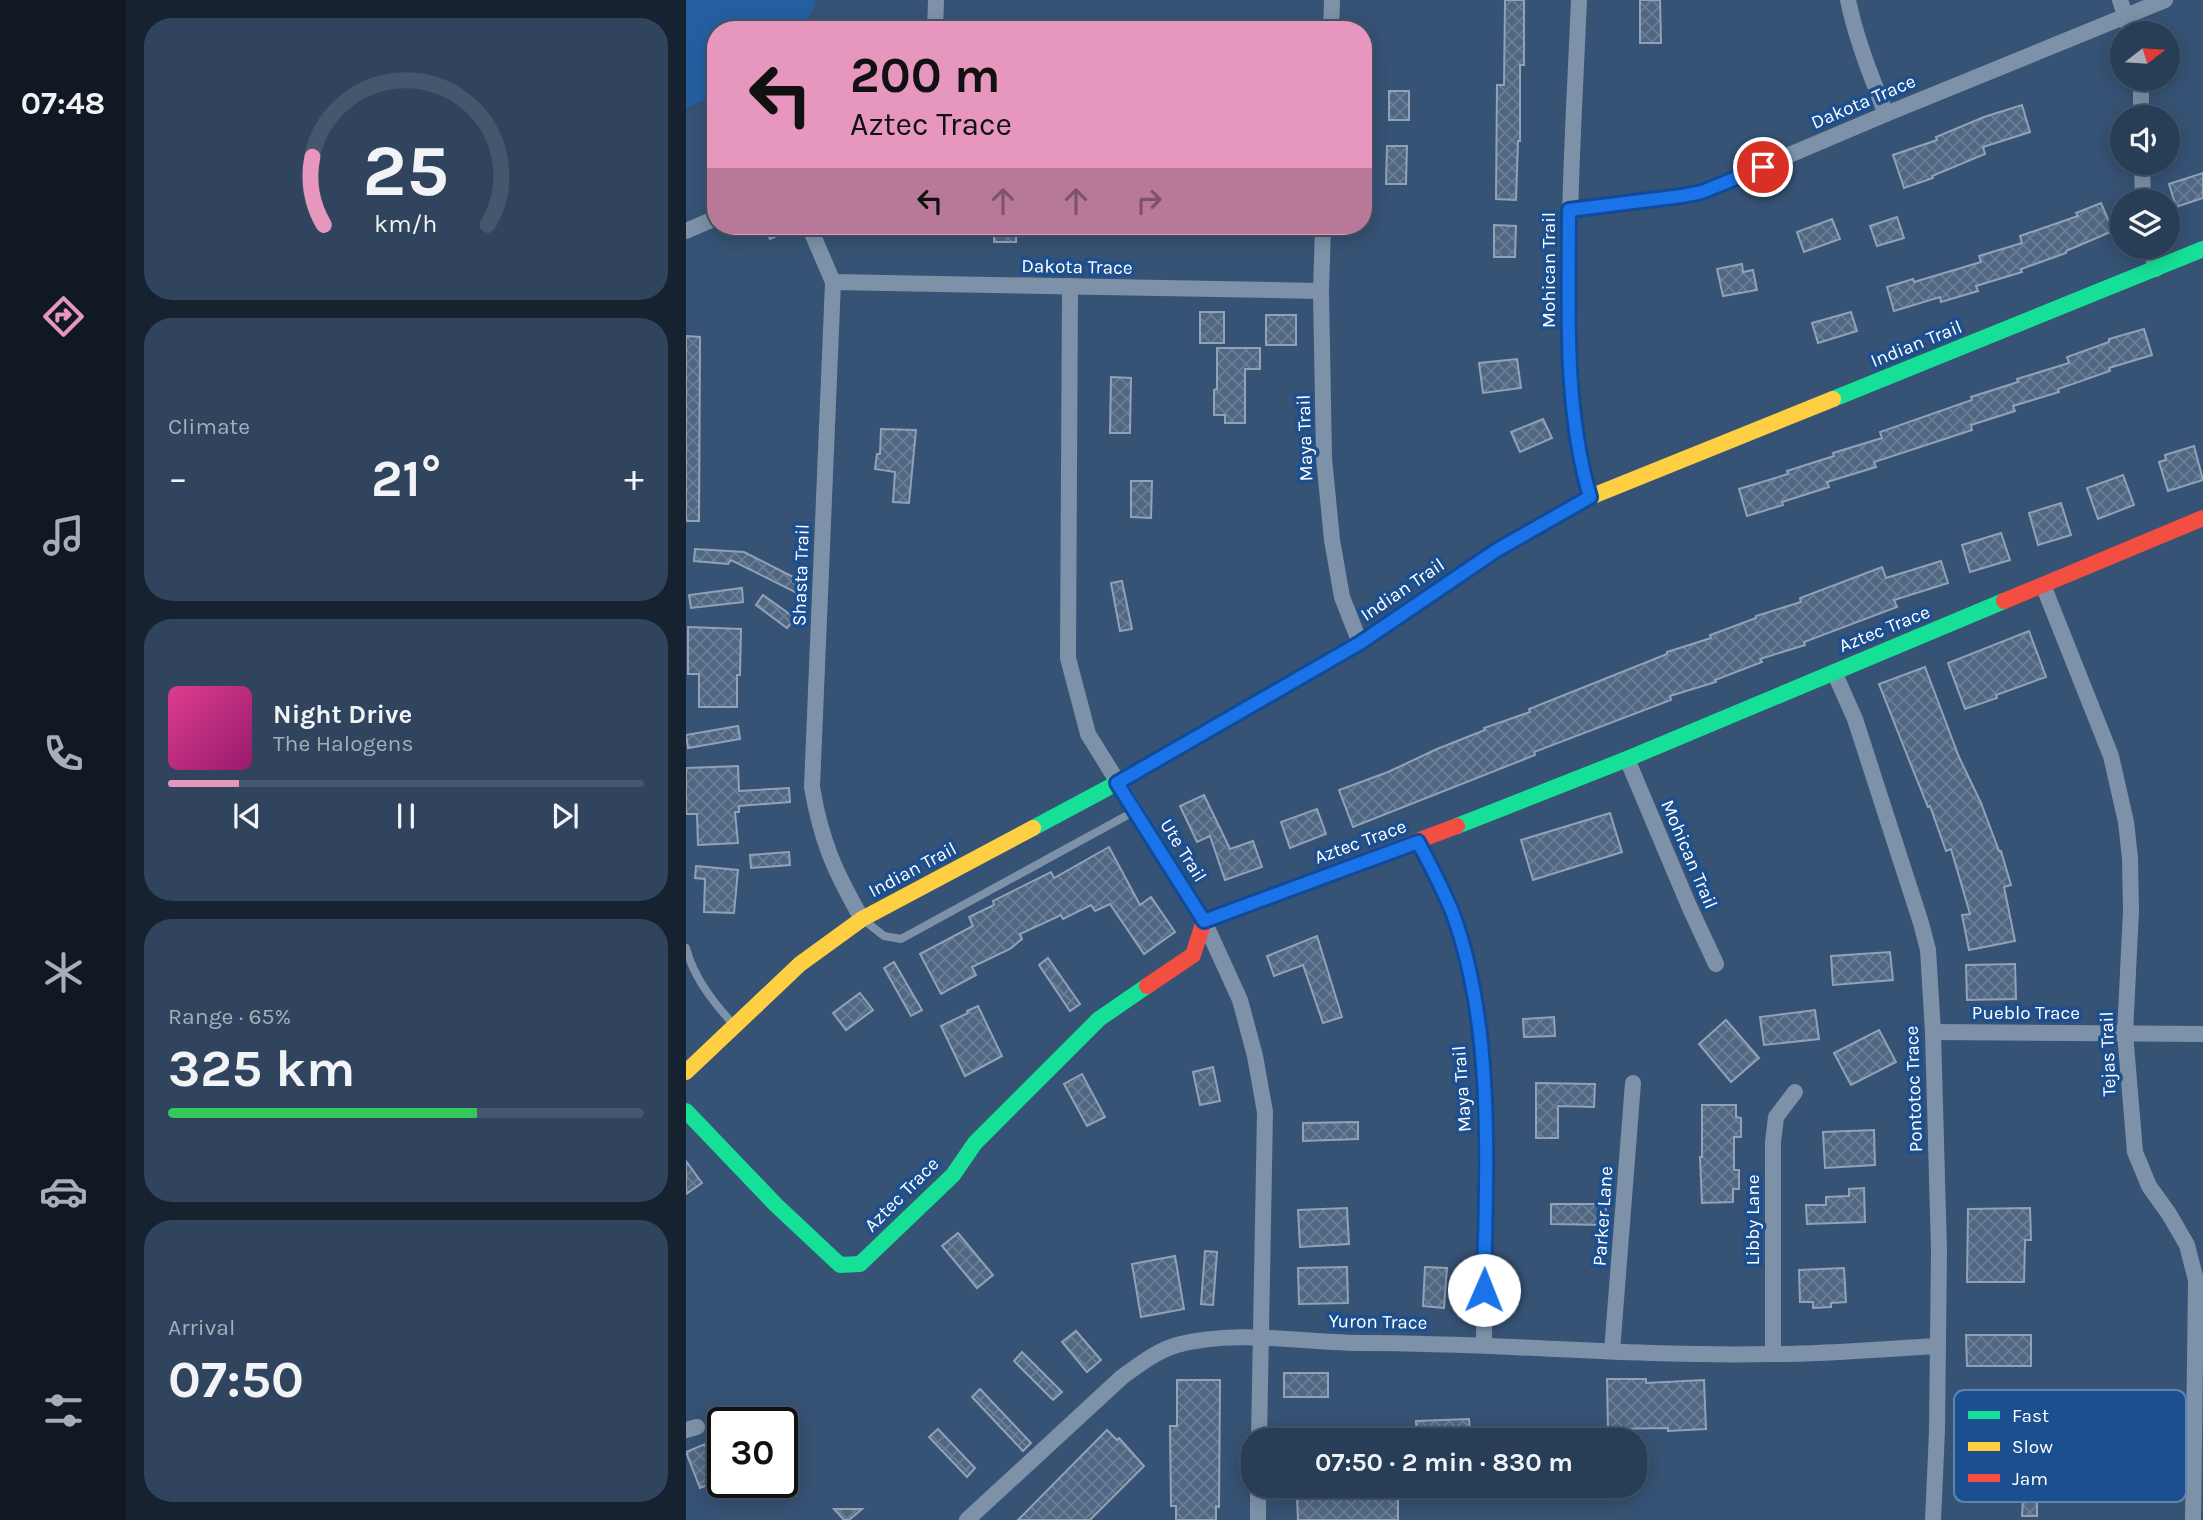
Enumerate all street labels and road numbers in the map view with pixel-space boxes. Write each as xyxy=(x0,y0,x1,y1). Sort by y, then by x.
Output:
street label: Dakota Trace xyxy=(1808,70,1919,134)
street label: Mohican Trail xyxy=(1538,212,1560,328)
street label: Dakota Trace xyxy=(1021,255,1133,279)
street label: Indian Trail xyxy=(1867,316,1965,372)
street label: Maya Trail xyxy=(1292,394,1318,482)
street label: Shasta Trail xyxy=(788,524,814,626)
street label: Indian Trail xyxy=(1356,554,1449,626)
street label: Aztec Trace xyxy=(1836,601,1933,657)
street label: Mohican Trail xyxy=(1656,797,1722,912)
street label: Ute Trail xyxy=(1155,815,1211,886)
street label: Aztec Trace xyxy=(1311,815,1409,869)
street label: Indian Trail xyxy=(865,838,960,902)
street label: Pueblo Trace xyxy=(1972,1002,2080,1024)
street label: Tejas Trail xyxy=(2096,1011,2120,1097)
street label: Pontotoc Trace xyxy=(1901,1025,1927,1153)
street label: Maya Trail xyxy=(1448,1045,1476,1133)
street label: Aztec Trace xyxy=(860,1153,943,1236)
street label: Parker Lane xyxy=(1589,1165,1617,1267)
street label: Libby Lane xyxy=(1742,1175,1764,1265)
street label: Yuron Trace xyxy=(1328,1310,1428,1334)

